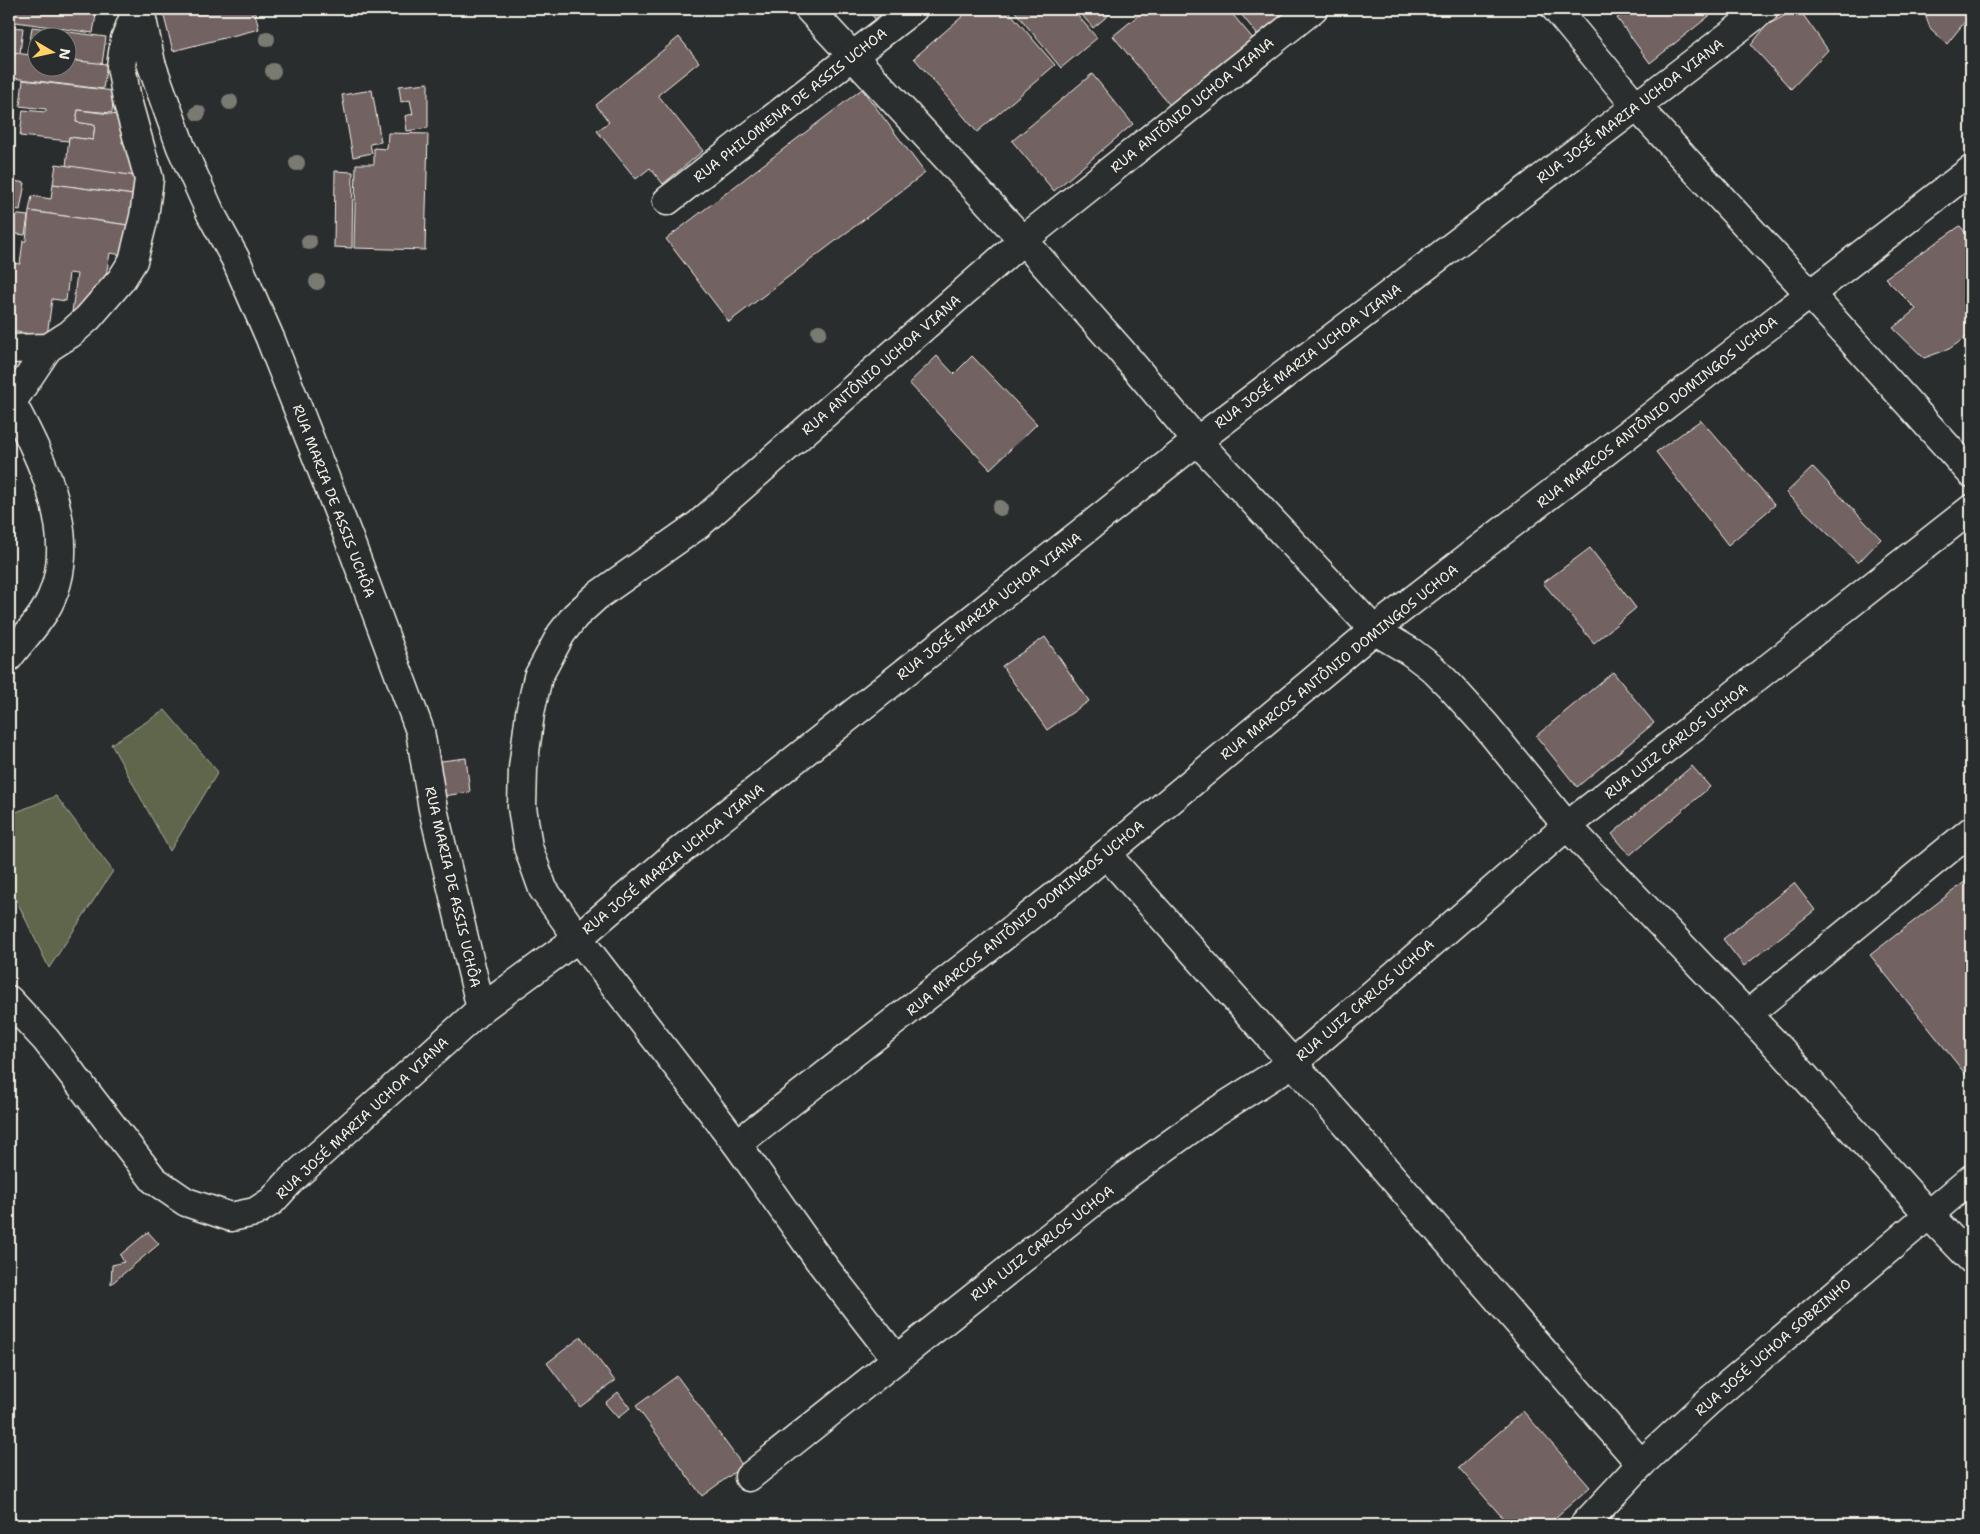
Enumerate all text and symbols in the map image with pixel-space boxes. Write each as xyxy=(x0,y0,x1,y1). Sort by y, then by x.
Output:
street label: RUA PHILOMENA DE ASSIS UCHOA xyxy=(690,24,890,186)
north arrow xyxy=(28,28,78,78)
street label: RUA ANTÔNIO UCHOA VIANA xyxy=(1107,33,1277,177)
street label: RUA JOSÉ MARIA UCHOA VIANA xyxy=(1533,35,1727,187)
text: N xyxy=(55,47,75,61)
street label: RUA JOSÉ MARIA UCHOA VIANA xyxy=(1211,280,1405,432)
street label: RUA ANTÔNIO UCHOA VIANA xyxy=(798,291,964,439)
street label: RUA MARCOS ANTÔNIO DOMINGOS UCHOA xyxy=(1533,312,1781,512)
street label: RUA MARIA DE ASSIS UCHÔA xyxy=(289,402,379,600)
street label: RUA JOSÉ MARIA UCHOA VIANA xyxy=(893,528,1085,684)
street label: RUA MARCOS ANTÔNIO DOMINGOS UCHOA xyxy=(1216,560,1462,764)
street label: RUA LUIZ CARLOS UCHOA xyxy=(1601,679,1751,803)
street label: RUA JOSÉ MARIA UCHOA VIANA xyxy=(578,780,768,938)
street label: RUA MARIA DE ASSIS UCHÔA xyxy=(421,785,485,989)
street label: RUA MARCOS ANTÔNIO DOMINGOS UCHOA xyxy=(902,816,1148,1020)
street label: RUA LUIZ CARLOS UCHOA xyxy=(1292,935,1438,1065)
street label: RUA JOSÉ MARIA UCHOA VIANA xyxy=(272,1033,452,1203)
street label: RUA LUIZ CARLOS UCHOA xyxy=(967,1181,1117,1305)
street label: RUA JOSÉ UCHOA SOBRINHO xyxy=(1691,1274,1855,1420)

